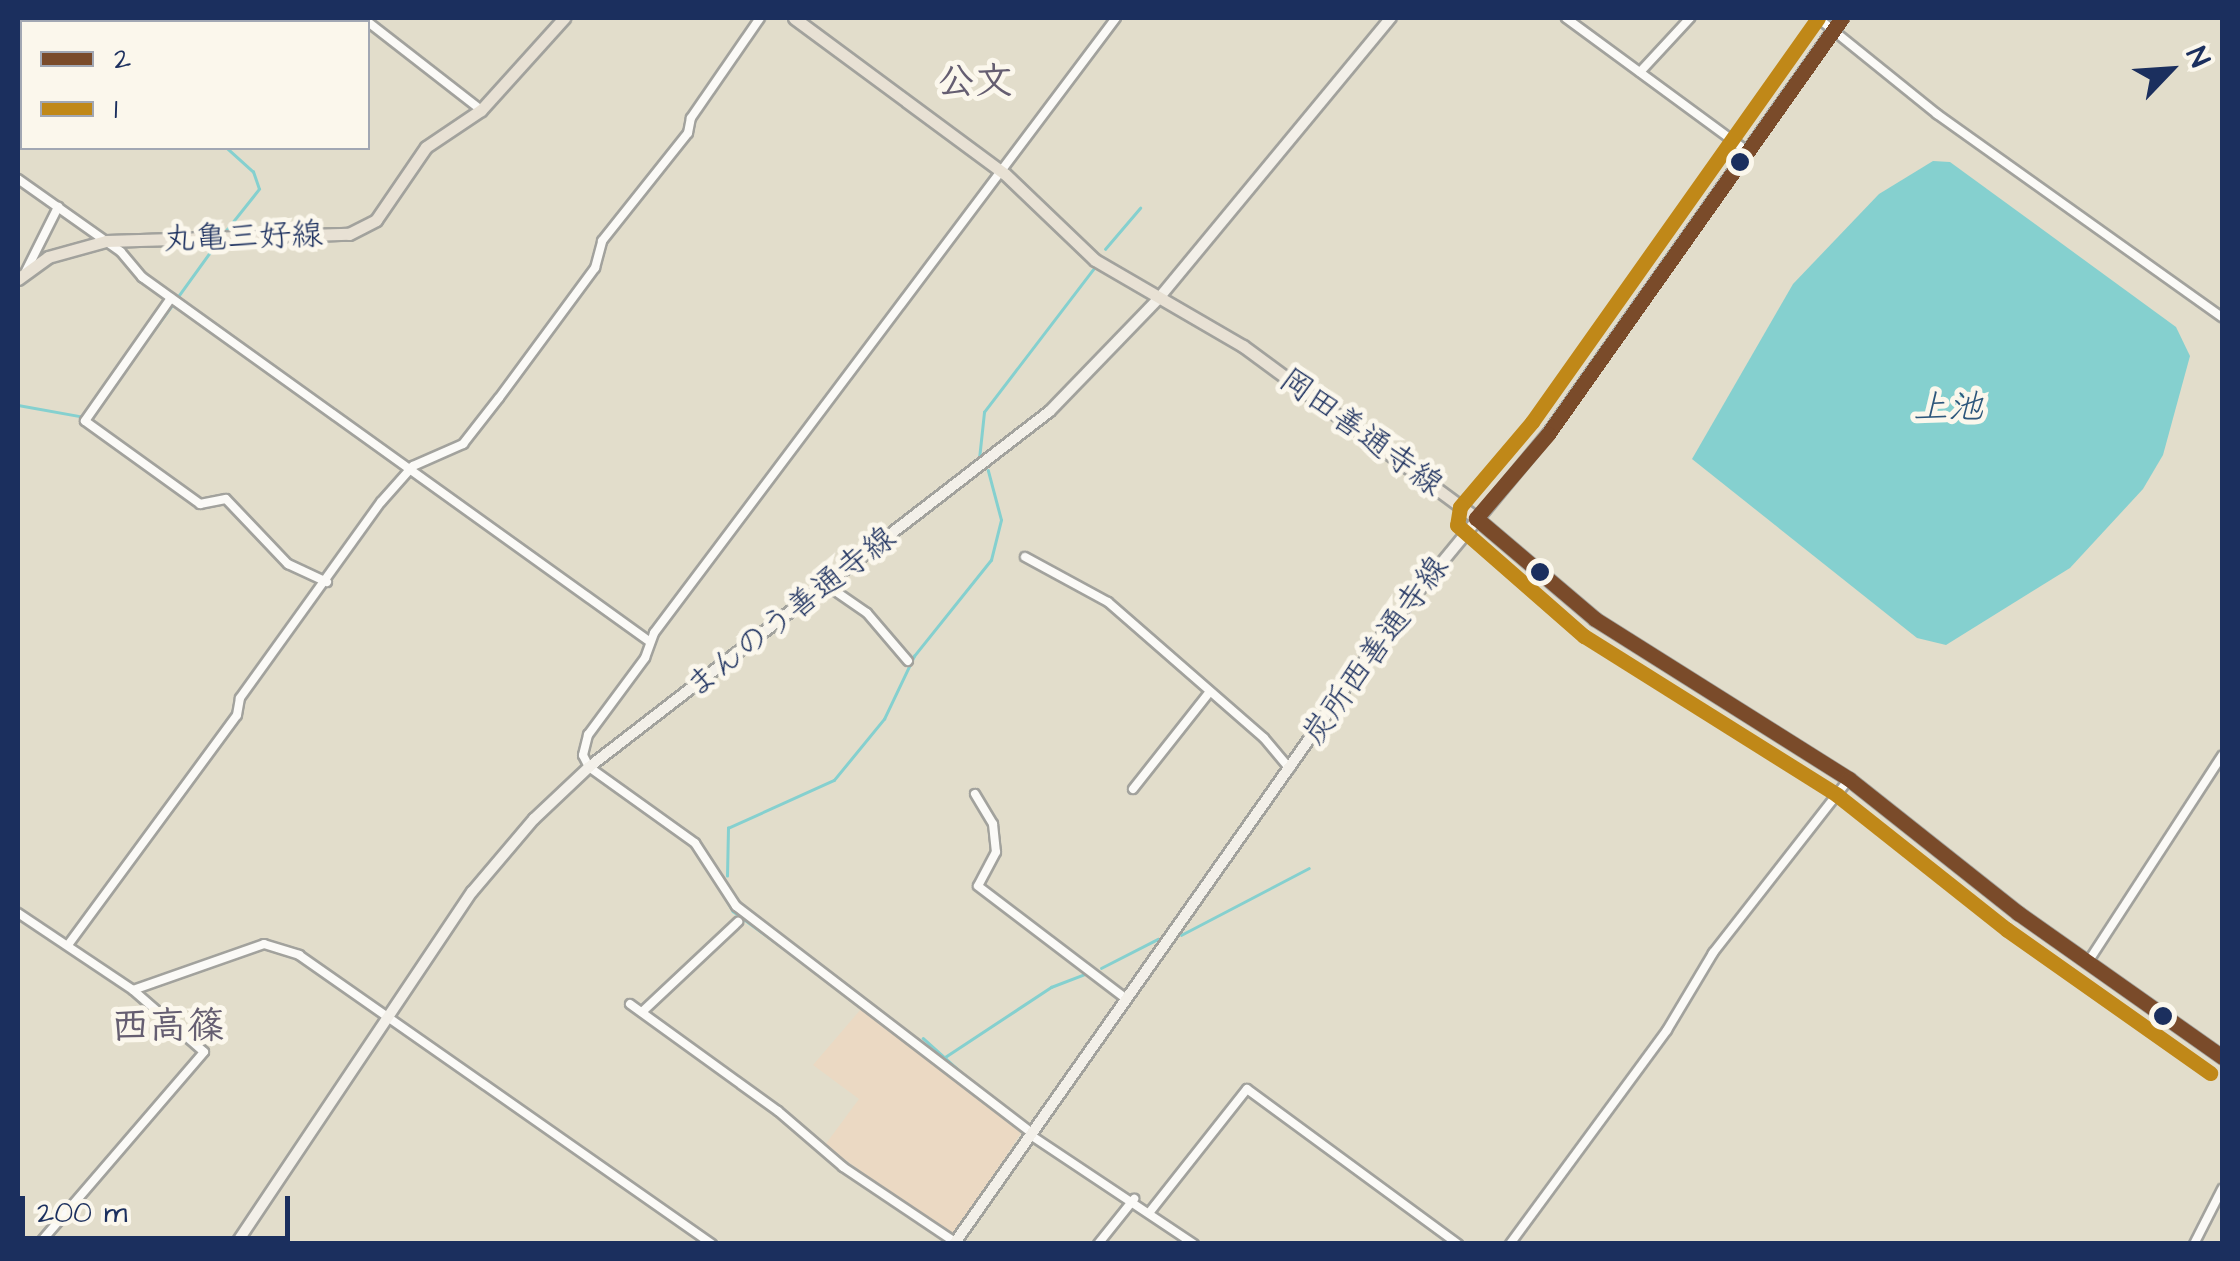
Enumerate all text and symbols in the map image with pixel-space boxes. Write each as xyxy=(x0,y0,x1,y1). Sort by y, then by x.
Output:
legend xyxy=(20,20,370,150)
north arrow xyxy=(2120,20,2220,120)
text: 2 xyxy=(114,38,131,80)
text: N xyxy=(2176,41,2219,73)
district label: 公文 xyxy=(937,60,1013,106)
text: 1 xyxy=(114,88,118,130)
unlabelled marker xyxy=(1730,152,1750,172)
street label: 丸亀三好線 xyxy=(162,216,324,260)
street label: 岡田善通寺線 xyxy=(1272,361,1450,505)
water label: 上池 xyxy=(1913,387,1983,429)
street label: まんのう善通寺線 xyxy=(678,519,904,707)
street label: 炭所西善通寺線 xyxy=(1295,549,1457,753)
unlabelled marker xyxy=(1530,562,1550,582)
district label: 西高篠 xyxy=(111,1005,225,1051)
unlabelled marker xyxy=(2153,1006,2173,1026)
scale bar xyxy=(25,1176,295,1238)
text: 200 m xyxy=(37,1192,127,1234)

